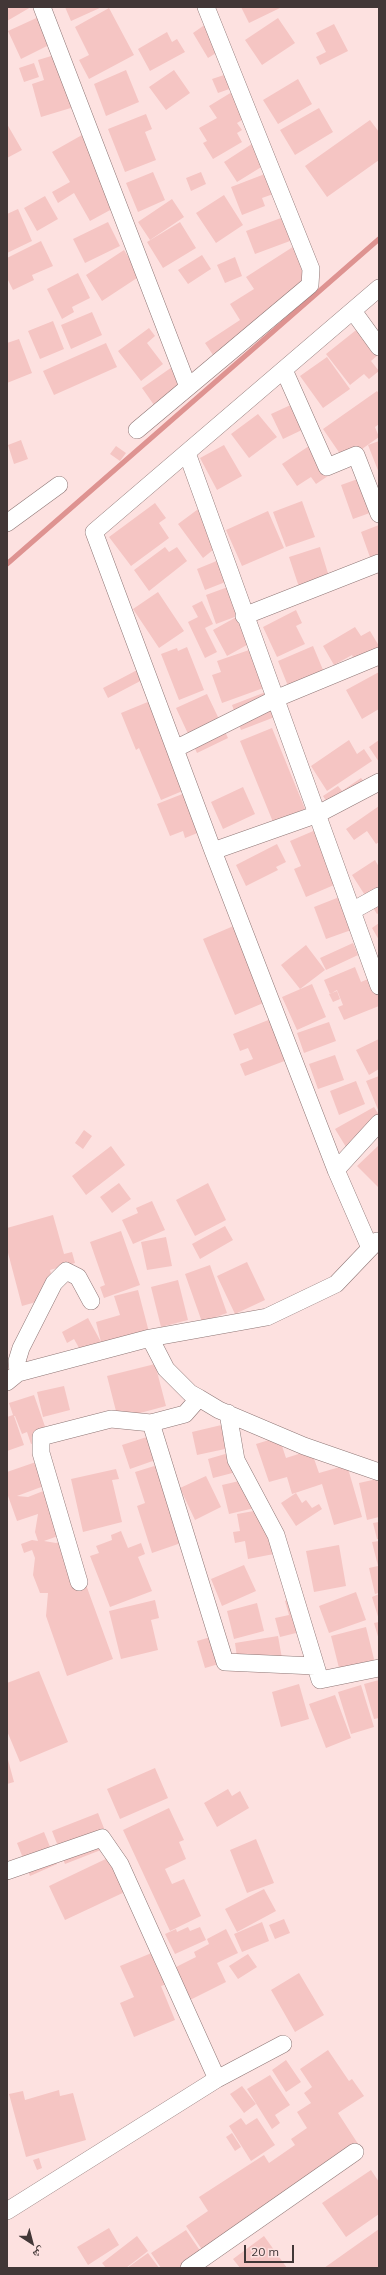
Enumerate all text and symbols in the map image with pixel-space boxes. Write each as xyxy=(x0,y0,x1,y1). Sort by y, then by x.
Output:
north arrow xyxy=(12,2223,52,2263)
scale bar xyxy=(246,2237,296,2263)
text: ش xyxy=(30,2244,48,2262)
text: 20 m xyxy=(251,2244,279,2259)

